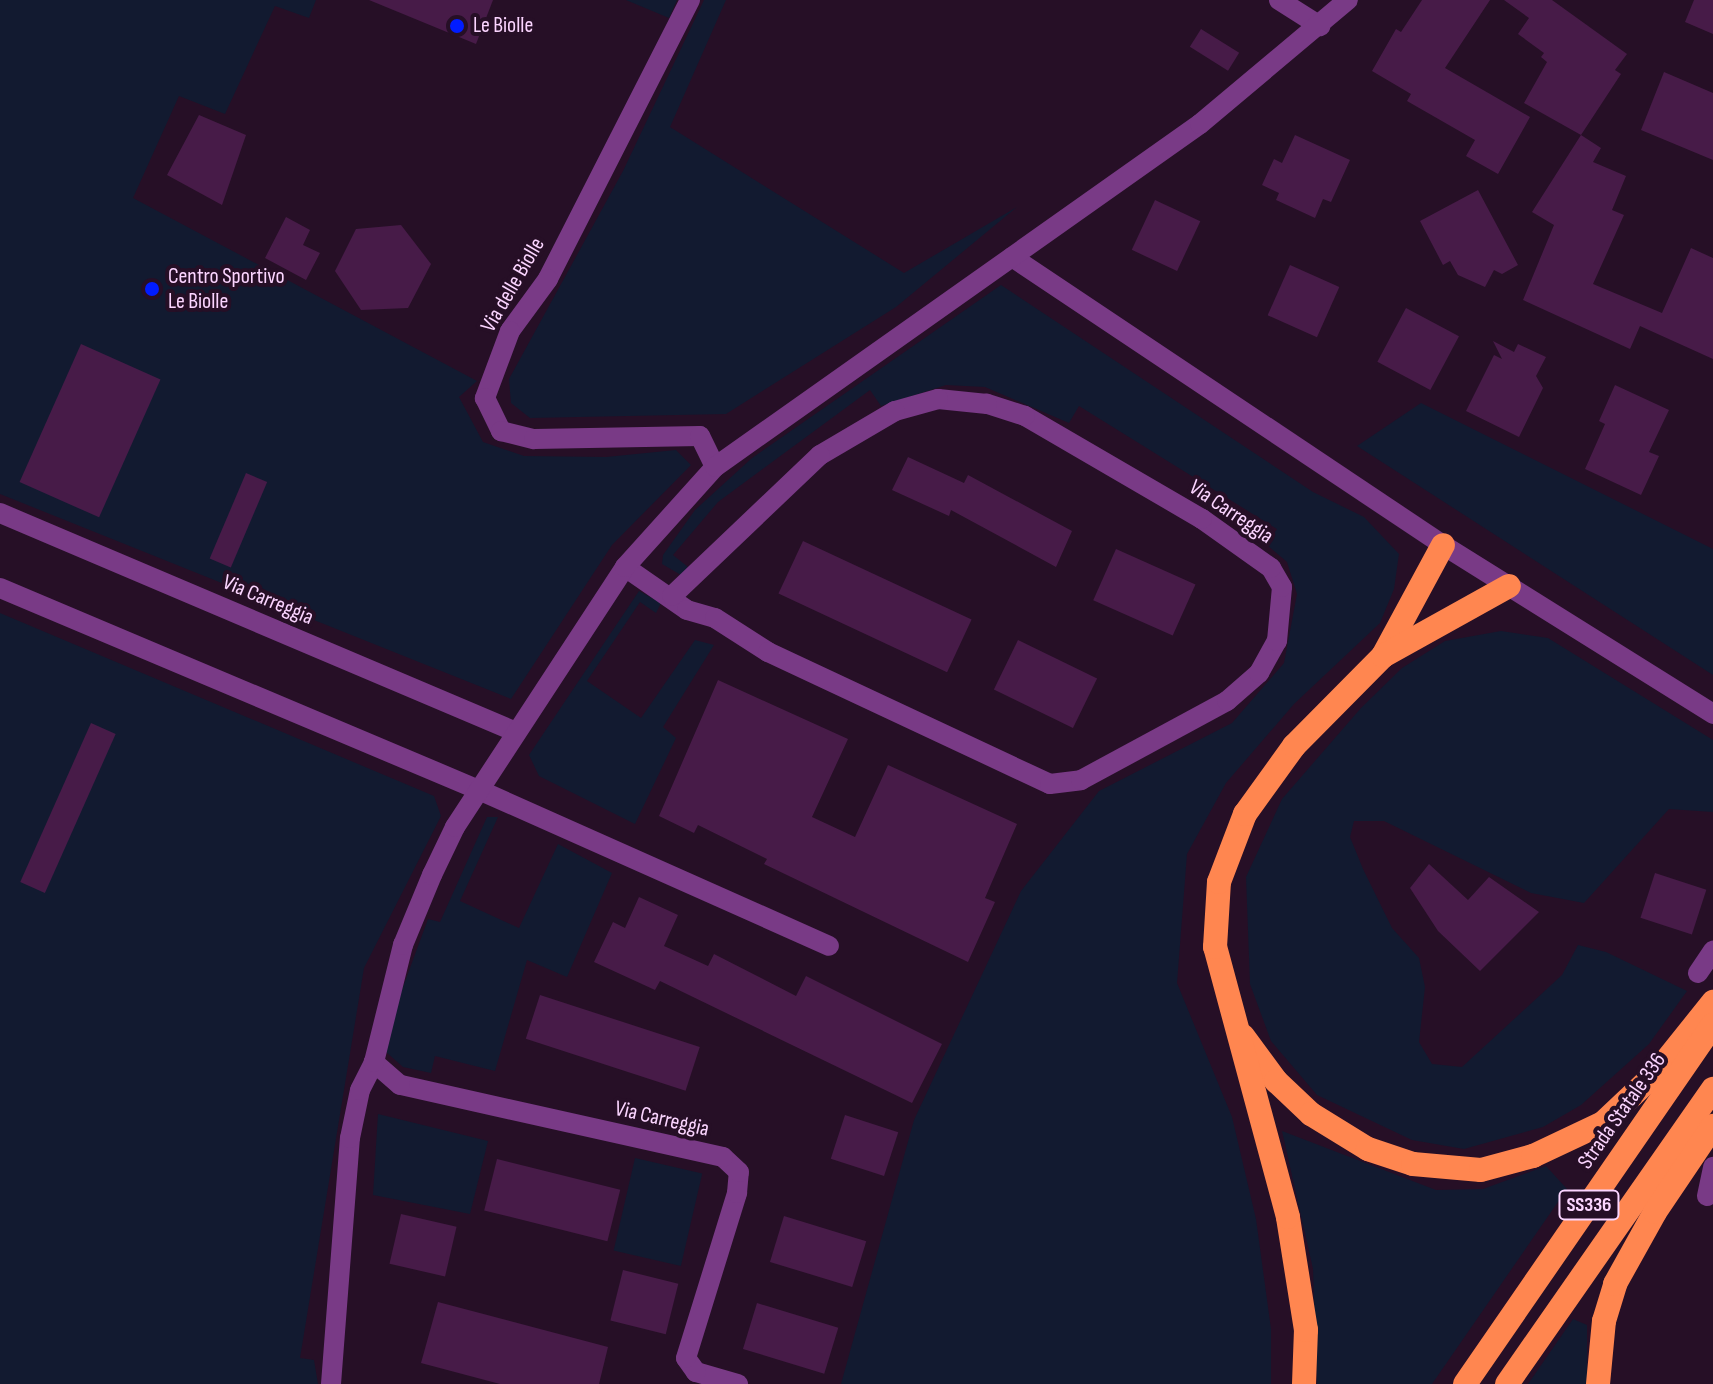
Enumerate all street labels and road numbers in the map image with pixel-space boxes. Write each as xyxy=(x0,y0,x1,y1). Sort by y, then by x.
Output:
street label: Via delle Biolle xyxy=(475,233,551,337)
street label: Via Carreggia xyxy=(1184,474,1278,550)
street label: Via Carreggia xyxy=(219,569,317,631)
street label: Strada Statale 336 xyxy=(1572,1048,1672,1174)
street label: Via Carreggia xyxy=(612,1095,712,1143)
road number: SS336 xyxy=(1557,1189,1621,1221)

